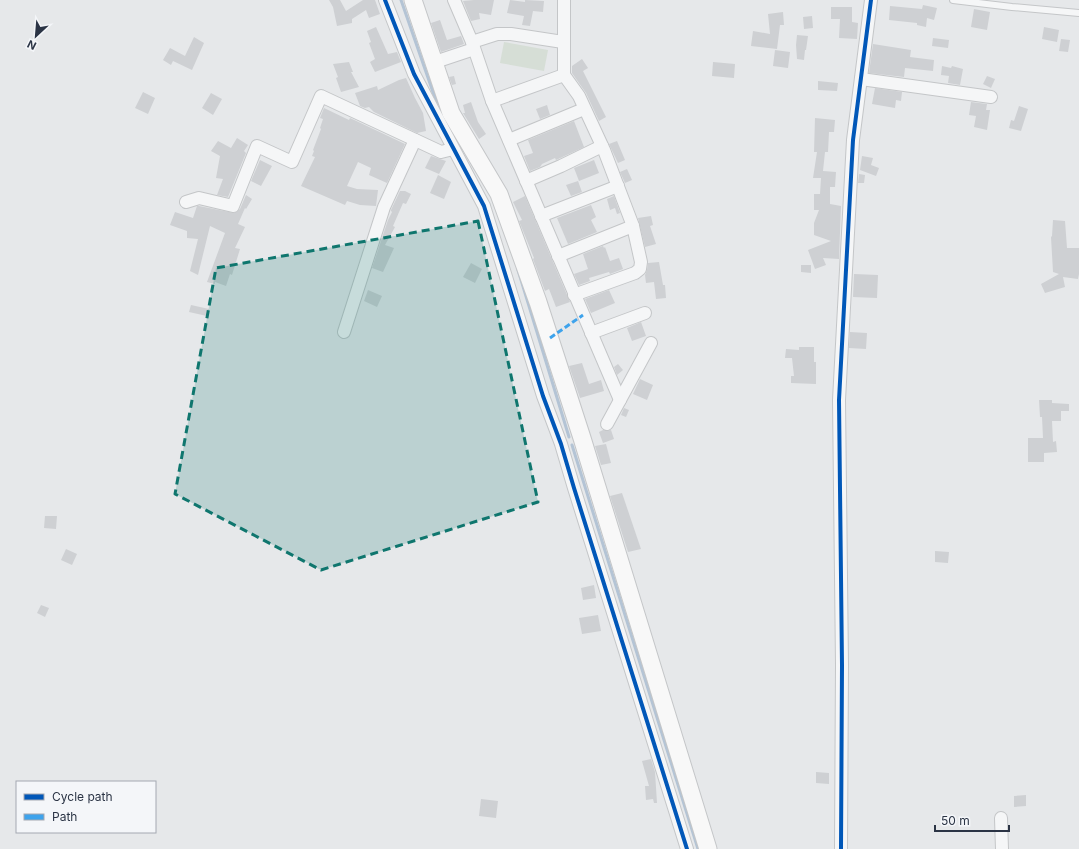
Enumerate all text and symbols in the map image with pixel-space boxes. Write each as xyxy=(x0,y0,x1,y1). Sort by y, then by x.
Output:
north arrow xyxy=(16,16,56,56)
text: N xyxy=(25,37,38,53)
legend xyxy=(16,781,156,833)
text: Cycle path xyxy=(52,789,113,804)
scale bar xyxy=(935,807,1009,833)
text: Path xyxy=(52,809,77,824)
text: 50 m xyxy=(941,813,970,828)

